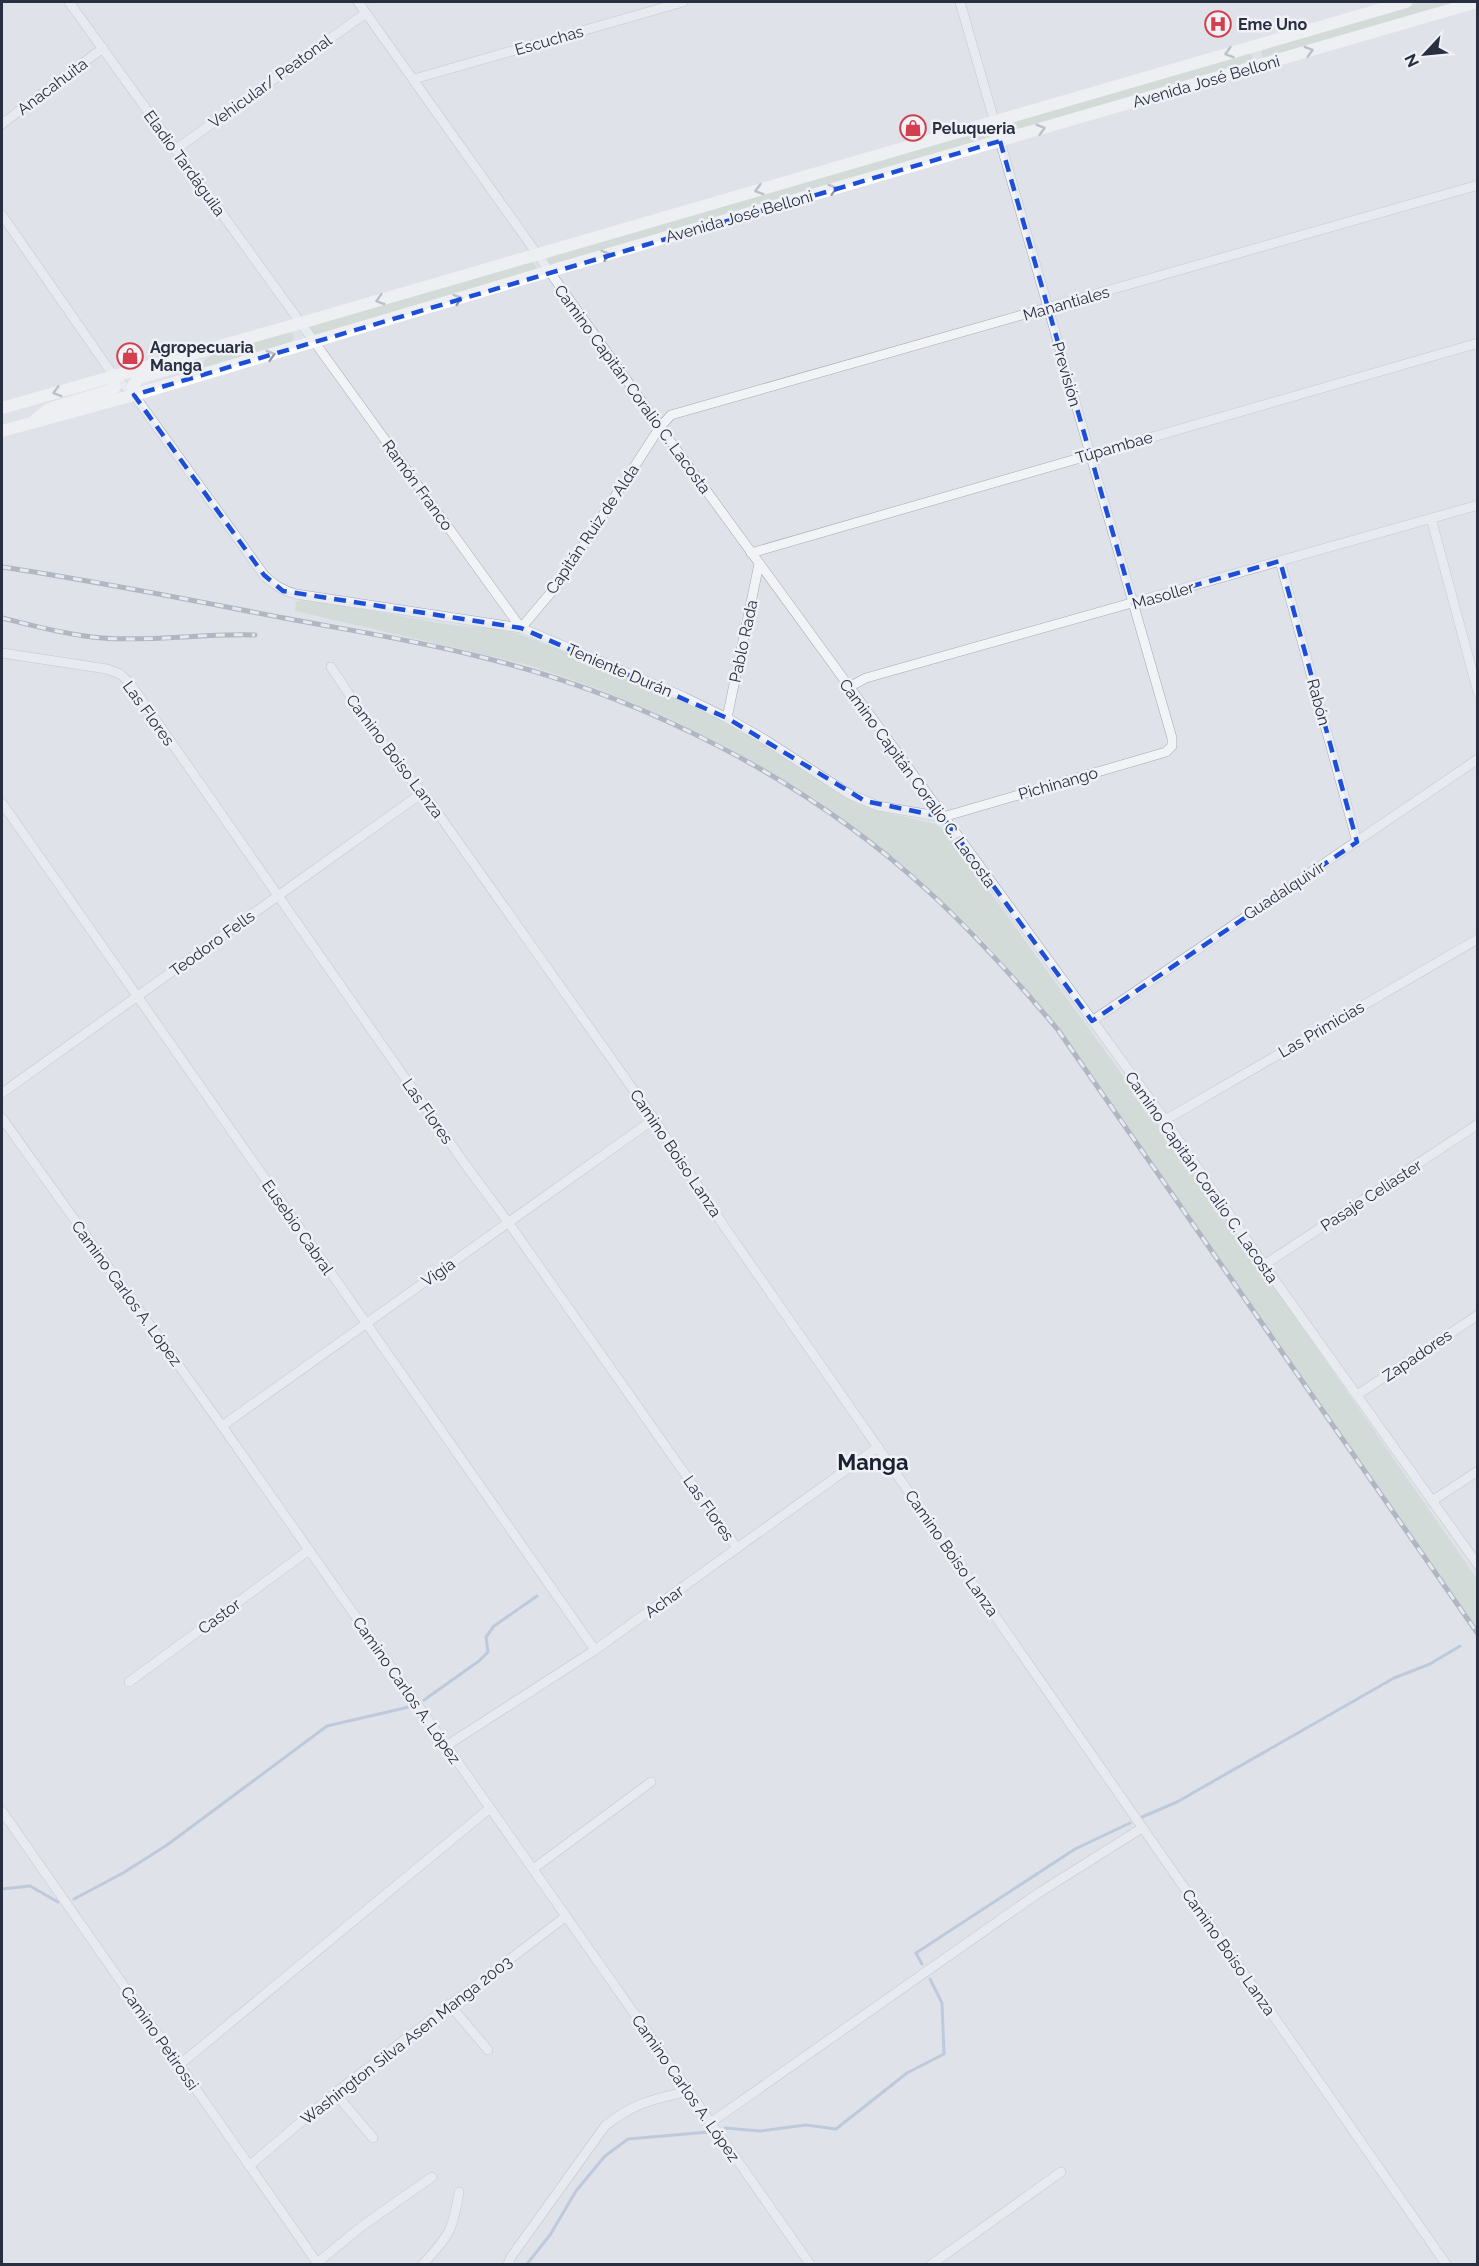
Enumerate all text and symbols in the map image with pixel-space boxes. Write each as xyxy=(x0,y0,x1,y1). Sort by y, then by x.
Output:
hospital icon: Eme Uno xyxy=(1203,9,1233,39)
place label: Eme Uno xyxy=(1238,15,1307,34)
street label: Escuchas xyxy=(513,22,586,59)
north arrow xyxy=(1395,24,1455,84)
street label: Vehicular/ Peatonal xyxy=(205,30,336,132)
one-way arrow xyxy=(1224,46,1234,59)
one-way arrow xyxy=(1303,46,1314,58)
street label: Avenida José Belloni xyxy=(1130,51,1282,112)
text: N xyxy=(1401,51,1423,70)
street label: Anacahuita xyxy=(14,54,91,119)
street label: Eladio Tardáguila xyxy=(140,107,229,220)
shop icon: Peluqueria xyxy=(898,113,928,143)
place label: Peluqueria xyxy=(932,119,1015,138)
one-way arrow xyxy=(1035,124,1046,136)
one-way arrow xyxy=(754,182,764,195)
one-way arrow xyxy=(828,184,838,196)
street label: Avenida José Belloni xyxy=(663,186,815,247)
one-way arrow xyxy=(600,250,611,262)
street label: Camino Capitán Coralio C. Lacosta xyxy=(550,281,715,498)
street label: Manantiales xyxy=(1021,282,1112,325)
one-way arrow xyxy=(375,293,386,305)
one-way arrow xyxy=(452,294,463,306)
place label: Agropecuaria Manga xyxy=(150,338,254,375)
street label: Previsión xyxy=(1048,340,1085,409)
shop icon: Agropecuaria Manga xyxy=(115,341,145,371)
one-way arrow xyxy=(266,350,276,363)
one-way arrow xyxy=(52,385,63,397)
street label: Tupambae xyxy=(1073,427,1155,468)
street label: Ramón Franco xyxy=(378,436,457,534)
street label: Capitán Ruiz de Alda xyxy=(542,461,643,598)
street label: Masoller xyxy=(1130,577,1197,613)
street label: Pablo Rada xyxy=(725,598,762,684)
street label: Teniente Durán xyxy=(565,640,675,701)
street label: Camino Capitán Coralio C. Lacosta xyxy=(835,675,1000,892)
street label: Las Flores xyxy=(119,677,179,750)
street label: Rabón xyxy=(1303,677,1334,728)
street label: Camino Boiso Lanza xyxy=(342,691,447,822)
street label: Pichinango xyxy=(1016,763,1100,804)
street label: Guadalquivir xyxy=(1240,857,1329,924)
street label: Teodoro Fells xyxy=(166,906,259,980)
street label: Las Primicias xyxy=(1275,997,1368,1062)
street label: Camino Capitán Coralio C. Lacosta xyxy=(1121,1068,1282,1287)
street label: Las Flores xyxy=(398,1075,457,1148)
street label: Camino Boiso Lanza xyxy=(626,1086,725,1221)
street label: Pasaje Celiaster xyxy=(1317,1155,1426,1235)
street label: Eusebio Cabral xyxy=(258,1176,338,1279)
street label: Camino Carlos A. López xyxy=(67,1217,186,1370)
street label: Vigía xyxy=(418,1254,459,1291)
street label: Zapadores xyxy=(1379,1325,1456,1385)
district label: Manga xyxy=(837,1449,909,1475)
street label: Las Flores xyxy=(679,1472,738,1545)
street label: Camino Boiso Lanza xyxy=(901,1486,1002,1620)
street label: Achar xyxy=(641,1581,688,1622)
street label: Castor xyxy=(194,1594,245,1638)
street label: Camino Carlos A. López xyxy=(349,1613,465,1767)
street label: Camino Boiso Lanza xyxy=(1178,1885,1279,2019)
street label: Washington Silva Asen Manga 2003 xyxy=(297,1952,516,2129)
street label: Camino Petirossi xyxy=(117,1983,203,2094)
street label: Camino Carlos A. López xyxy=(628,2011,744,2165)

